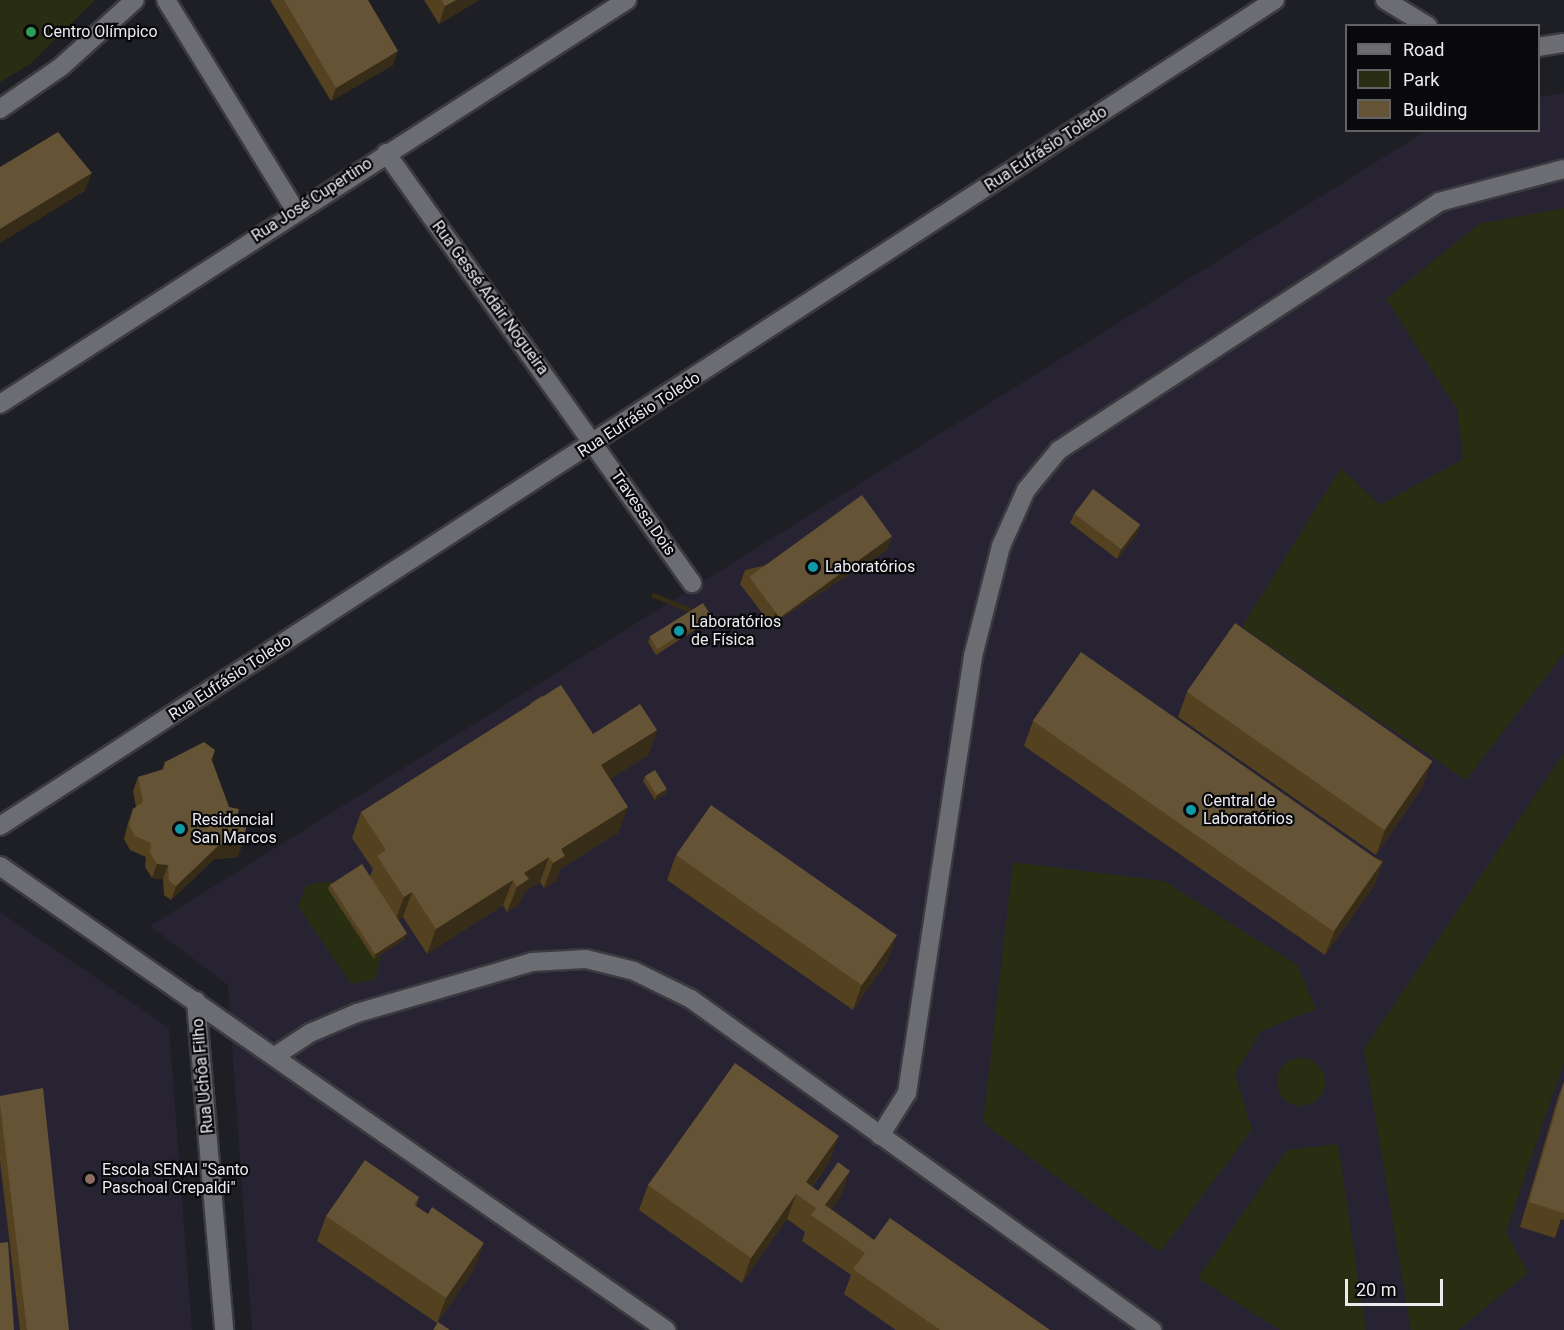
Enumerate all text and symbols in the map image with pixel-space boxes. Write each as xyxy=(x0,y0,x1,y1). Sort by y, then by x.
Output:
place label: Centro Olímpico xyxy=(43,22,158,42)
legend xyxy=(1345,24,1540,132)
marker: Centro Olímpico xyxy=(24,25,38,39)
text: Road xyxy=(1403,39,1444,60)
text: Park xyxy=(1403,69,1439,90)
text: Building xyxy=(1403,99,1467,120)
street label: Rua Eufrásio Toledo xyxy=(981,102,1111,196)
street label: Rua José Cupertino xyxy=(248,154,376,246)
street label: Rua Gessé Adair Nogueira xyxy=(428,217,552,379)
street label: Rua Eufrásio Toledo xyxy=(574,368,704,462)
street label: Travessa Dois xyxy=(607,467,679,559)
place label: Laboratórios xyxy=(825,557,915,577)
marker: Laboratórios xyxy=(806,560,820,574)
place label: Laboratórios de Física xyxy=(691,612,781,650)
marker: Laboratórios de Física xyxy=(672,624,686,638)
street label: Rua Eufrásio Toledo xyxy=(165,631,295,725)
place label: Central de Laboratórios xyxy=(1203,791,1293,829)
marker: Central de Laboratórios xyxy=(1184,803,1198,817)
place label: Residencial San Marcos xyxy=(192,810,277,848)
marker: Residencial San Marcos xyxy=(173,822,187,836)
street label: Rua Uchôa Filho xyxy=(188,1018,218,1134)
place label: Escola SENAI "Santo Paschoal Crepaldi" xyxy=(102,1160,249,1198)
marker: Escola SENAI "Santo Paschoal Crepaldi" xyxy=(83,1172,97,1186)
scale bar xyxy=(1348,1267,1446,1305)
text: 20 m xyxy=(1356,1279,1396,1300)

